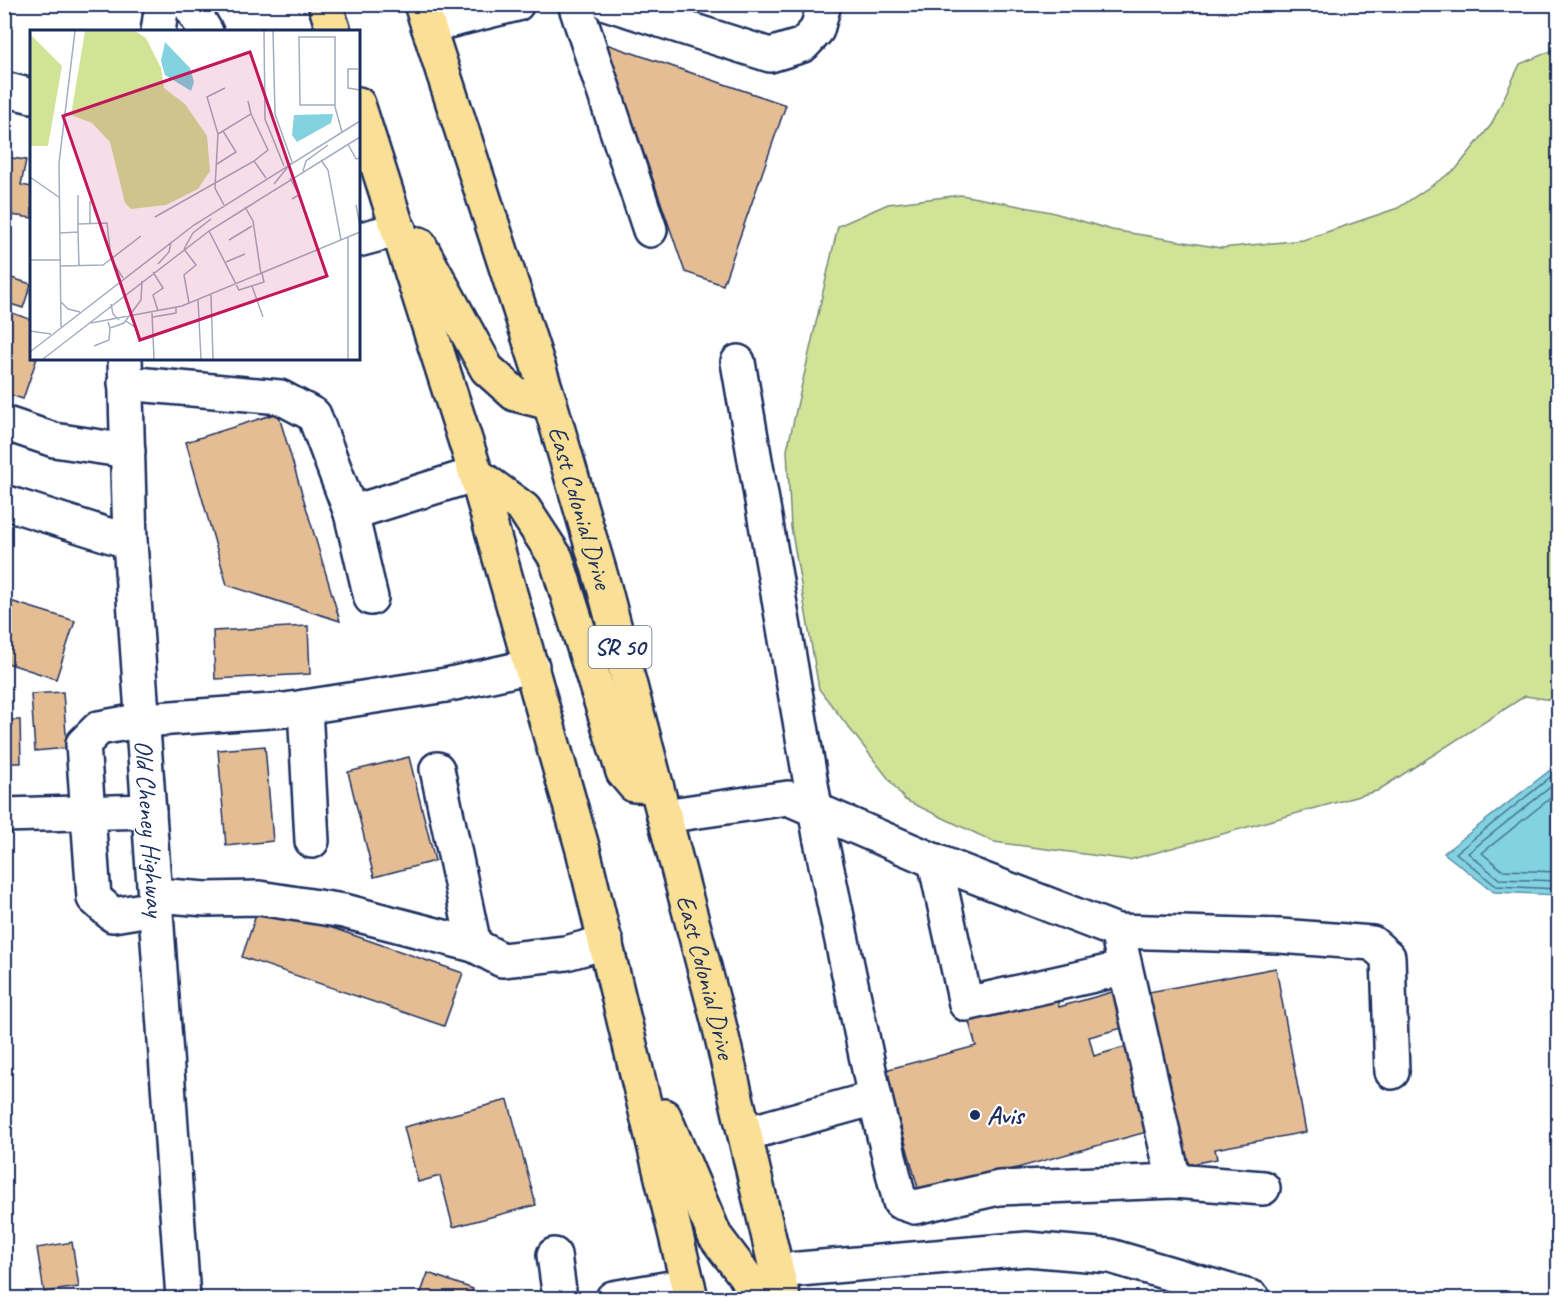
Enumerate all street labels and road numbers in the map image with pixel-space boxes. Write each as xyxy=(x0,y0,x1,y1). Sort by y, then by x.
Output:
street label: East Colonial Drive xyxy=(541,422,620,595)
road number: SR 50 xyxy=(588,626,652,668)
street label: Old Cheney Highway xyxy=(127,739,172,920)
street label: East Colonial Drive xyxy=(669,891,743,1064)

